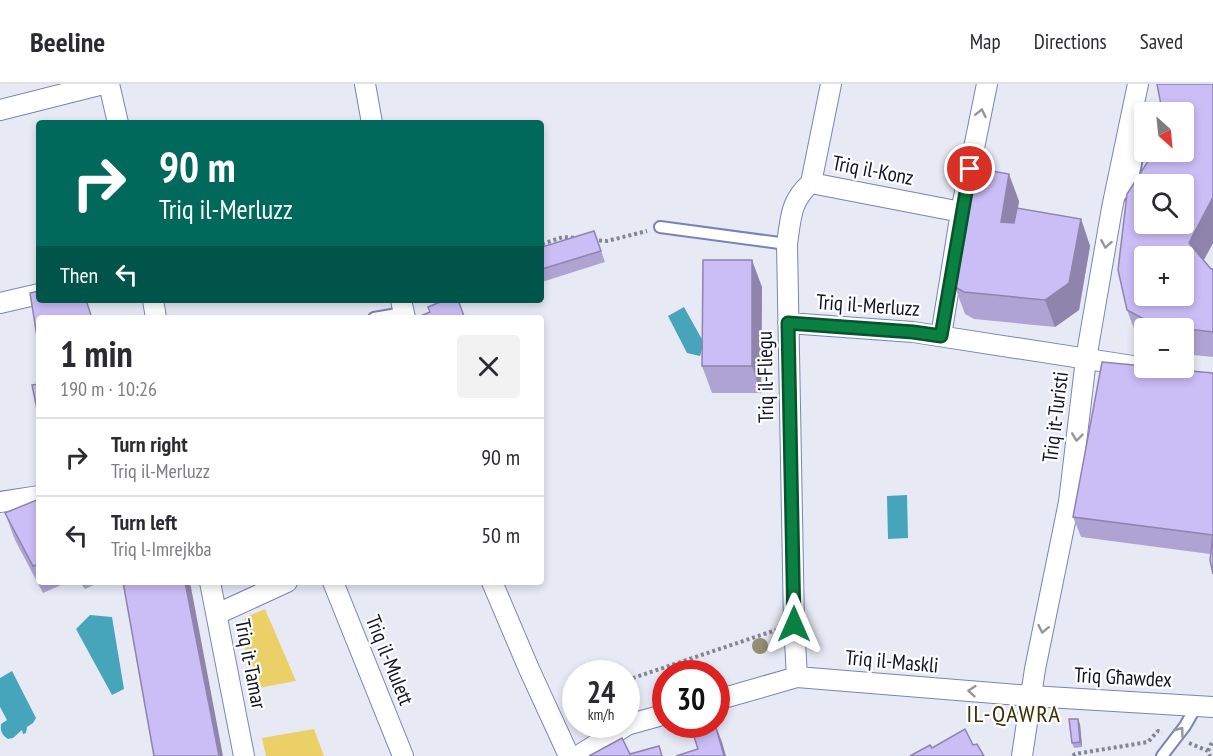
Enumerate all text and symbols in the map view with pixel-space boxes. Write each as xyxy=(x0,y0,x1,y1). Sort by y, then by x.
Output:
text: Beeline xyxy=(30,23,105,60)
text: Map xyxy=(970,28,1001,55)
text: Directions xyxy=(1034,28,1107,55)
text: Saved xyxy=(1140,28,1183,55)
north arrow xyxy=(1134,102,1194,162)
map controls xyxy=(1134,102,1194,378)
one-way arrow xyxy=(974,108,987,118)
text: 90 m xyxy=(159,139,236,194)
pin xyxy=(944,143,995,194)
icon: right xyxy=(60,144,138,222)
street label: Triq il-Konz xyxy=(830,149,916,191)
icon: arrive xyxy=(953,152,986,185)
button: search xyxy=(1134,174,1194,234)
text: Triq il-Merluzz xyxy=(159,192,293,226)
one-way arrow xyxy=(1100,239,1113,249)
button: + xyxy=(1134,246,1194,306)
icon: left xyxy=(110,258,143,291)
text: Then xyxy=(60,261,98,289)
street label: Triq il-Merluzz xyxy=(815,288,921,322)
button: − xyxy=(1134,318,1194,378)
text: 1 min xyxy=(60,330,133,377)
street label: Triq il-Fliegu xyxy=(751,331,779,423)
button: close xyxy=(457,335,520,398)
street label: Triq it-Turisti xyxy=(1036,370,1074,464)
text: 190 m · 10:26 xyxy=(60,376,157,402)
text: Turn right xyxy=(111,430,188,458)
one-way arrow xyxy=(1071,432,1083,442)
icon: right xyxy=(60,441,93,474)
text: 90 m xyxy=(481,443,520,471)
text: Triq il-Merluzz xyxy=(111,458,210,484)
text: Turn left xyxy=(111,508,177,536)
icon: left xyxy=(60,519,93,552)
text: 50 m xyxy=(481,521,520,549)
text: Triq l-Imrejkba xyxy=(111,536,212,562)
position arrow xyxy=(762,592,826,656)
street label: Triq il-Mulett xyxy=(360,611,420,709)
street label: Triq it-Tamar xyxy=(229,617,273,711)
one-way arrow xyxy=(1037,624,1050,634)
street label: Triq il-Maskli xyxy=(844,643,940,679)
speed limit sign: 30 xyxy=(652,660,730,738)
street label: Triq Għawdex xyxy=(1073,661,1173,693)
text: 24 xyxy=(587,672,615,711)
one-way arrow xyxy=(968,685,977,698)
district label: IL-QAWRA xyxy=(967,698,1061,729)
text: km/h xyxy=(588,705,614,724)
one-way arrow xyxy=(1173,727,1184,738)

